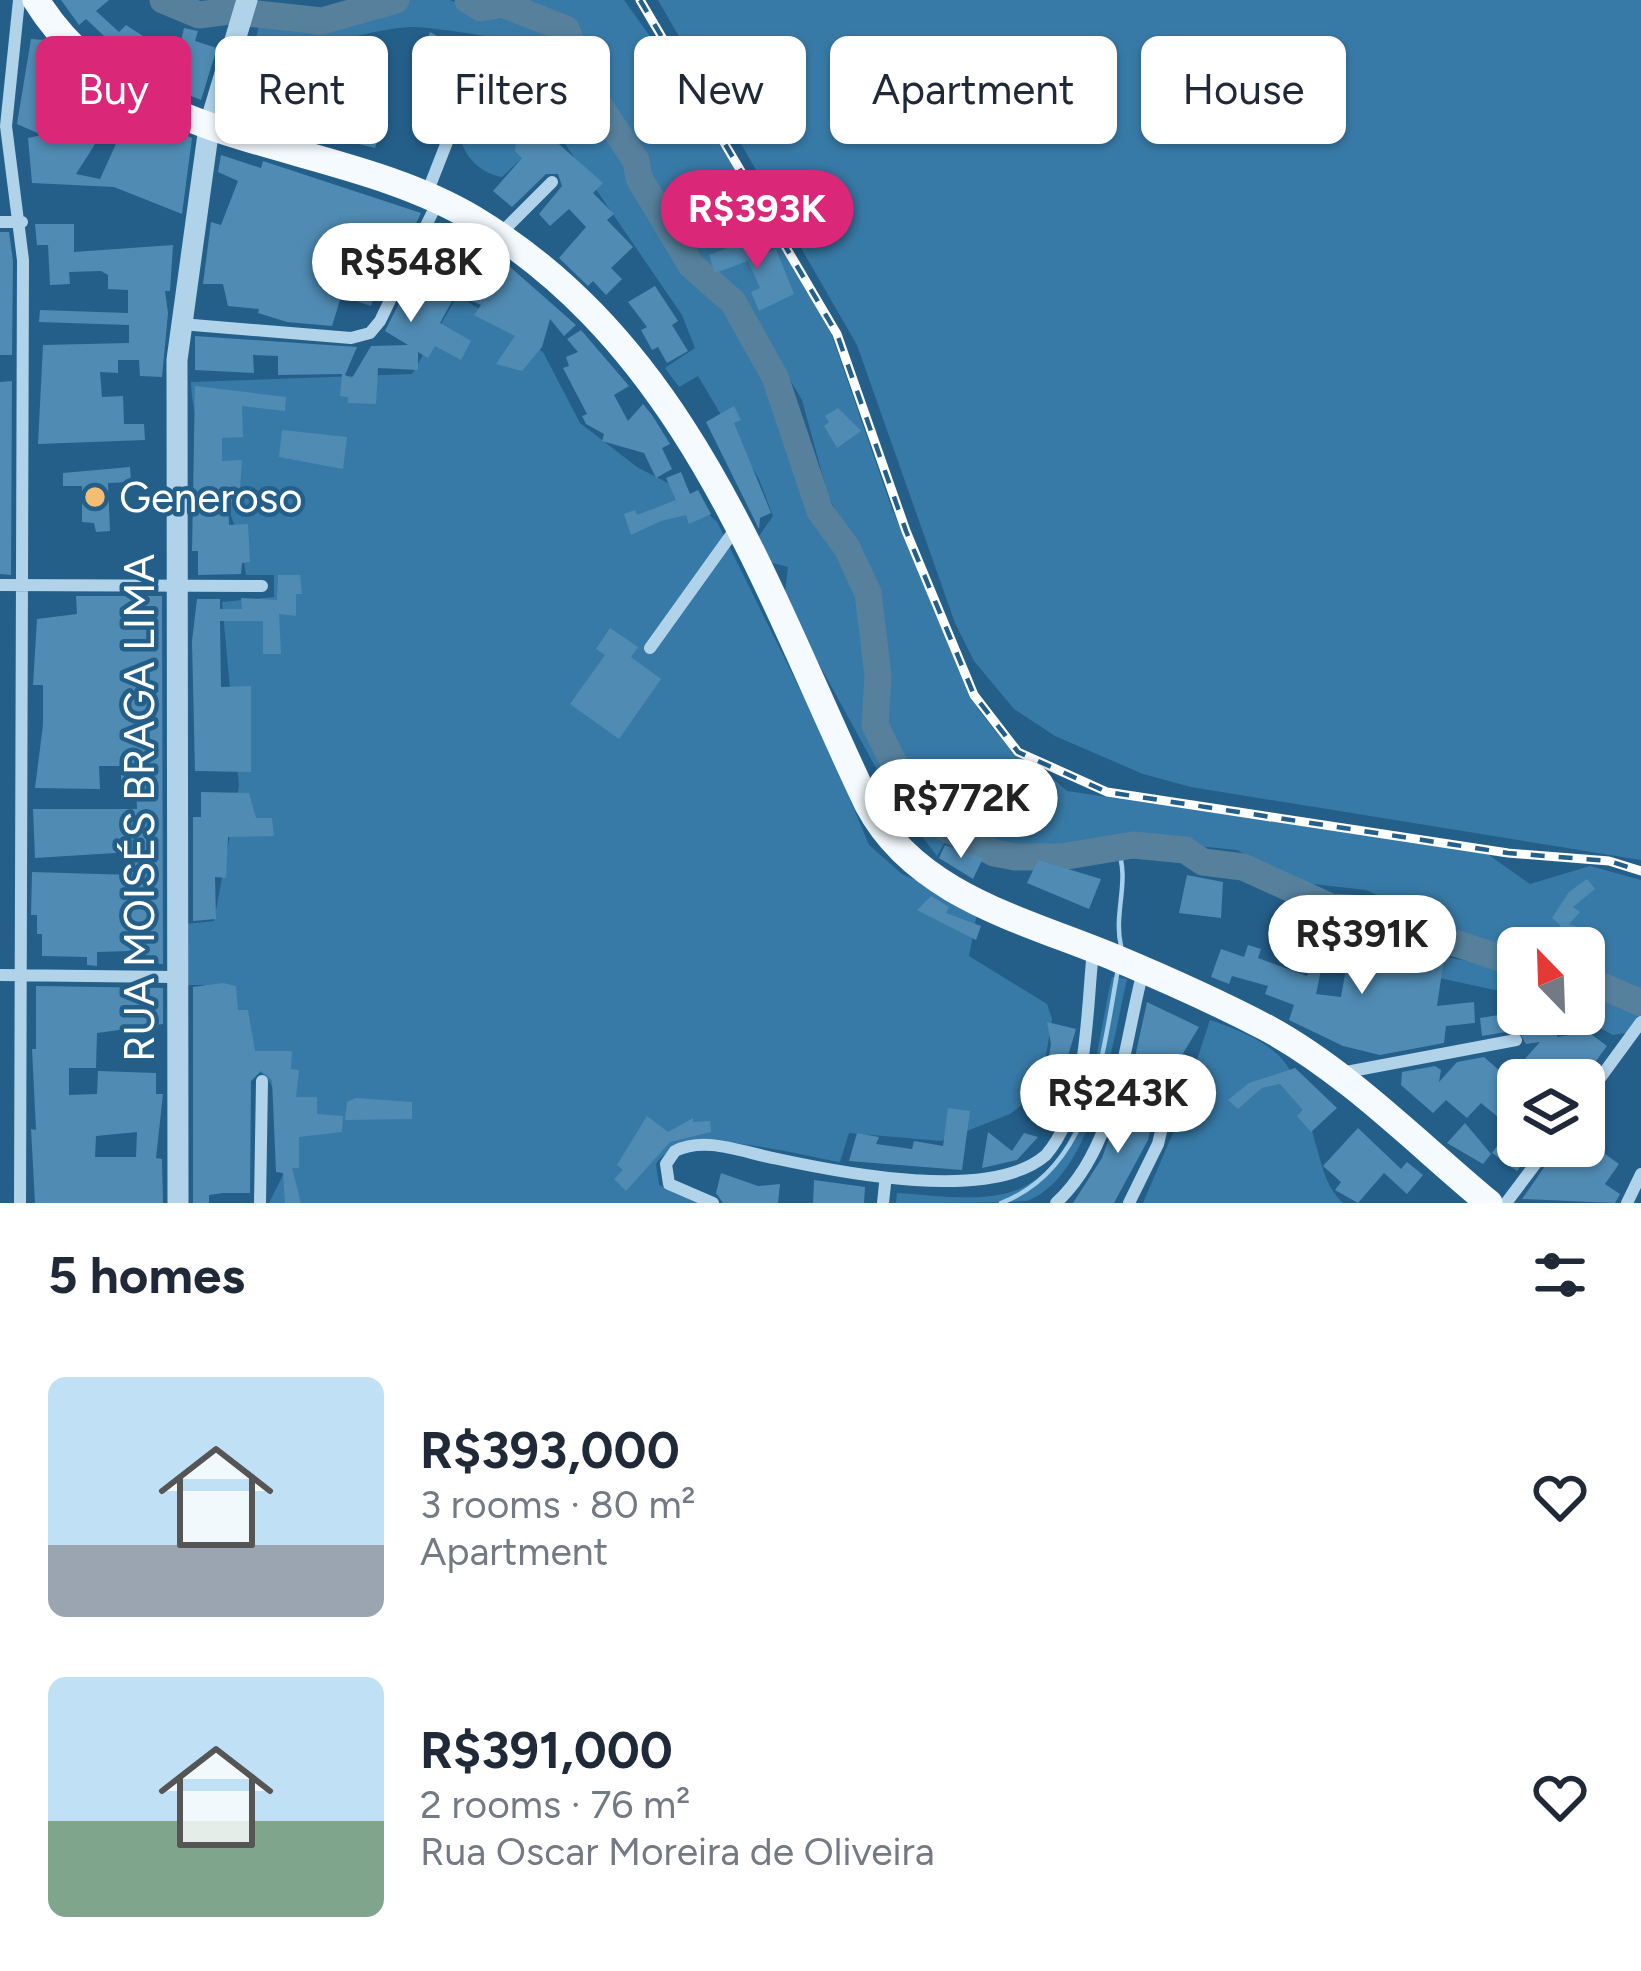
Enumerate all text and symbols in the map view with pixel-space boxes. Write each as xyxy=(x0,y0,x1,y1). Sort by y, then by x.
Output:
chip: Buy xyxy=(36,36,191,144)
chip: Rent xyxy=(215,36,388,144)
chip: Filters xyxy=(412,36,610,144)
chip: New xyxy=(634,36,806,144)
chip: Apartment xyxy=(830,36,1117,144)
chip: House xyxy=(1141,36,1346,144)
pin: R$393K xyxy=(659,170,855,272)
text: R$393K xyxy=(688,185,826,232)
pin: R$548K xyxy=(313,223,509,325)
text: R$548K xyxy=(339,238,483,285)
place label: Generoso xyxy=(119,472,303,523)
marker: Generoso xyxy=(82,484,108,510)
street label: RUA MOISÉS BRAGA LIMA xyxy=(114,553,165,1062)
pin: R$772K xyxy=(863,759,1059,861)
text: R$772K xyxy=(892,774,1030,821)
pin: R$391K xyxy=(1264,895,1460,997)
text: R$391K xyxy=(1295,910,1429,957)
north arrow xyxy=(1497,927,1605,1035)
map controls xyxy=(1497,927,1605,1167)
pin: R$243K xyxy=(1020,1054,1216,1156)
button: layers xyxy=(1497,1059,1605,1167)
text: R$243K xyxy=(1047,1069,1189,1116)
icon: filters xyxy=(1527,1242,1593,1308)
text: 5 homes xyxy=(48,1245,245,1306)
text: R$393,000 xyxy=(420,1420,680,1481)
icon: home xyxy=(144,1425,288,1569)
icon: heart xyxy=(1527,1464,1593,1530)
text: 3 rooms · 80 m² xyxy=(420,1481,696,1528)
text: Apartment xyxy=(420,1528,608,1575)
text: R$391,000 xyxy=(420,1720,673,1781)
icon: home xyxy=(144,1725,288,1869)
icon: heart xyxy=(1527,1764,1593,1830)
text: 2 rooms · 76 m² xyxy=(420,1781,690,1828)
text: Rua Oscar Moreira de Oliveira xyxy=(420,1828,935,1875)

